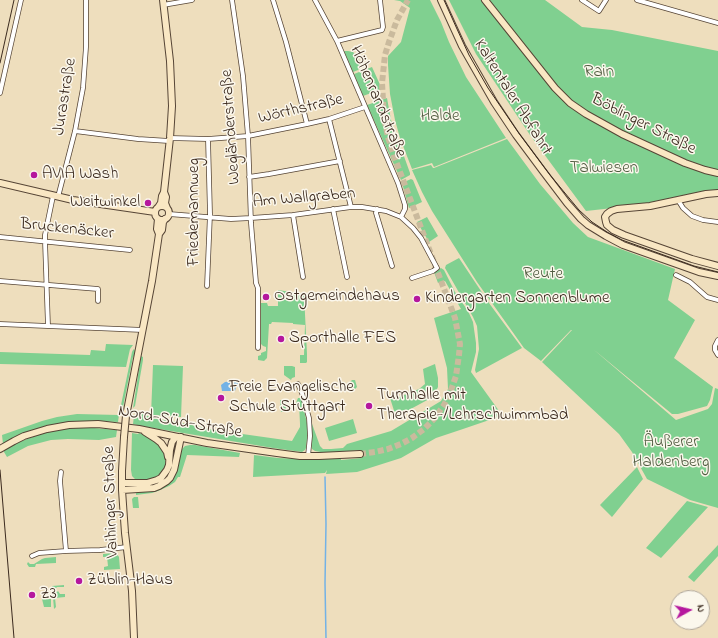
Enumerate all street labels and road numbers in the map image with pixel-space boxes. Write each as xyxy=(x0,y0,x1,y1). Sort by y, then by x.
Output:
street label: Kaltentaler Abfahrt xyxy=(468,36,556,160)
street label: Höhenrandstraße xyxy=(344,43,410,161)
street label: Jurastraße xyxy=(50,57,82,137)
street label: Wegländerstraße xyxy=(218,69,246,185)
street label: Wörthstraße xyxy=(257,90,345,130)
street label: Böblinger Straße xyxy=(587,90,699,160)
street label: Friedemannweg xyxy=(185,158,205,266)
street label: Am Wallgraben xyxy=(252,184,356,214)
street label: Bruckenäcker xyxy=(19,215,115,245)
street label: Nord-Süd-Straße xyxy=(116,402,244,444)
street label: Vaihinger Straße xyxy=(100,446,124,558)

